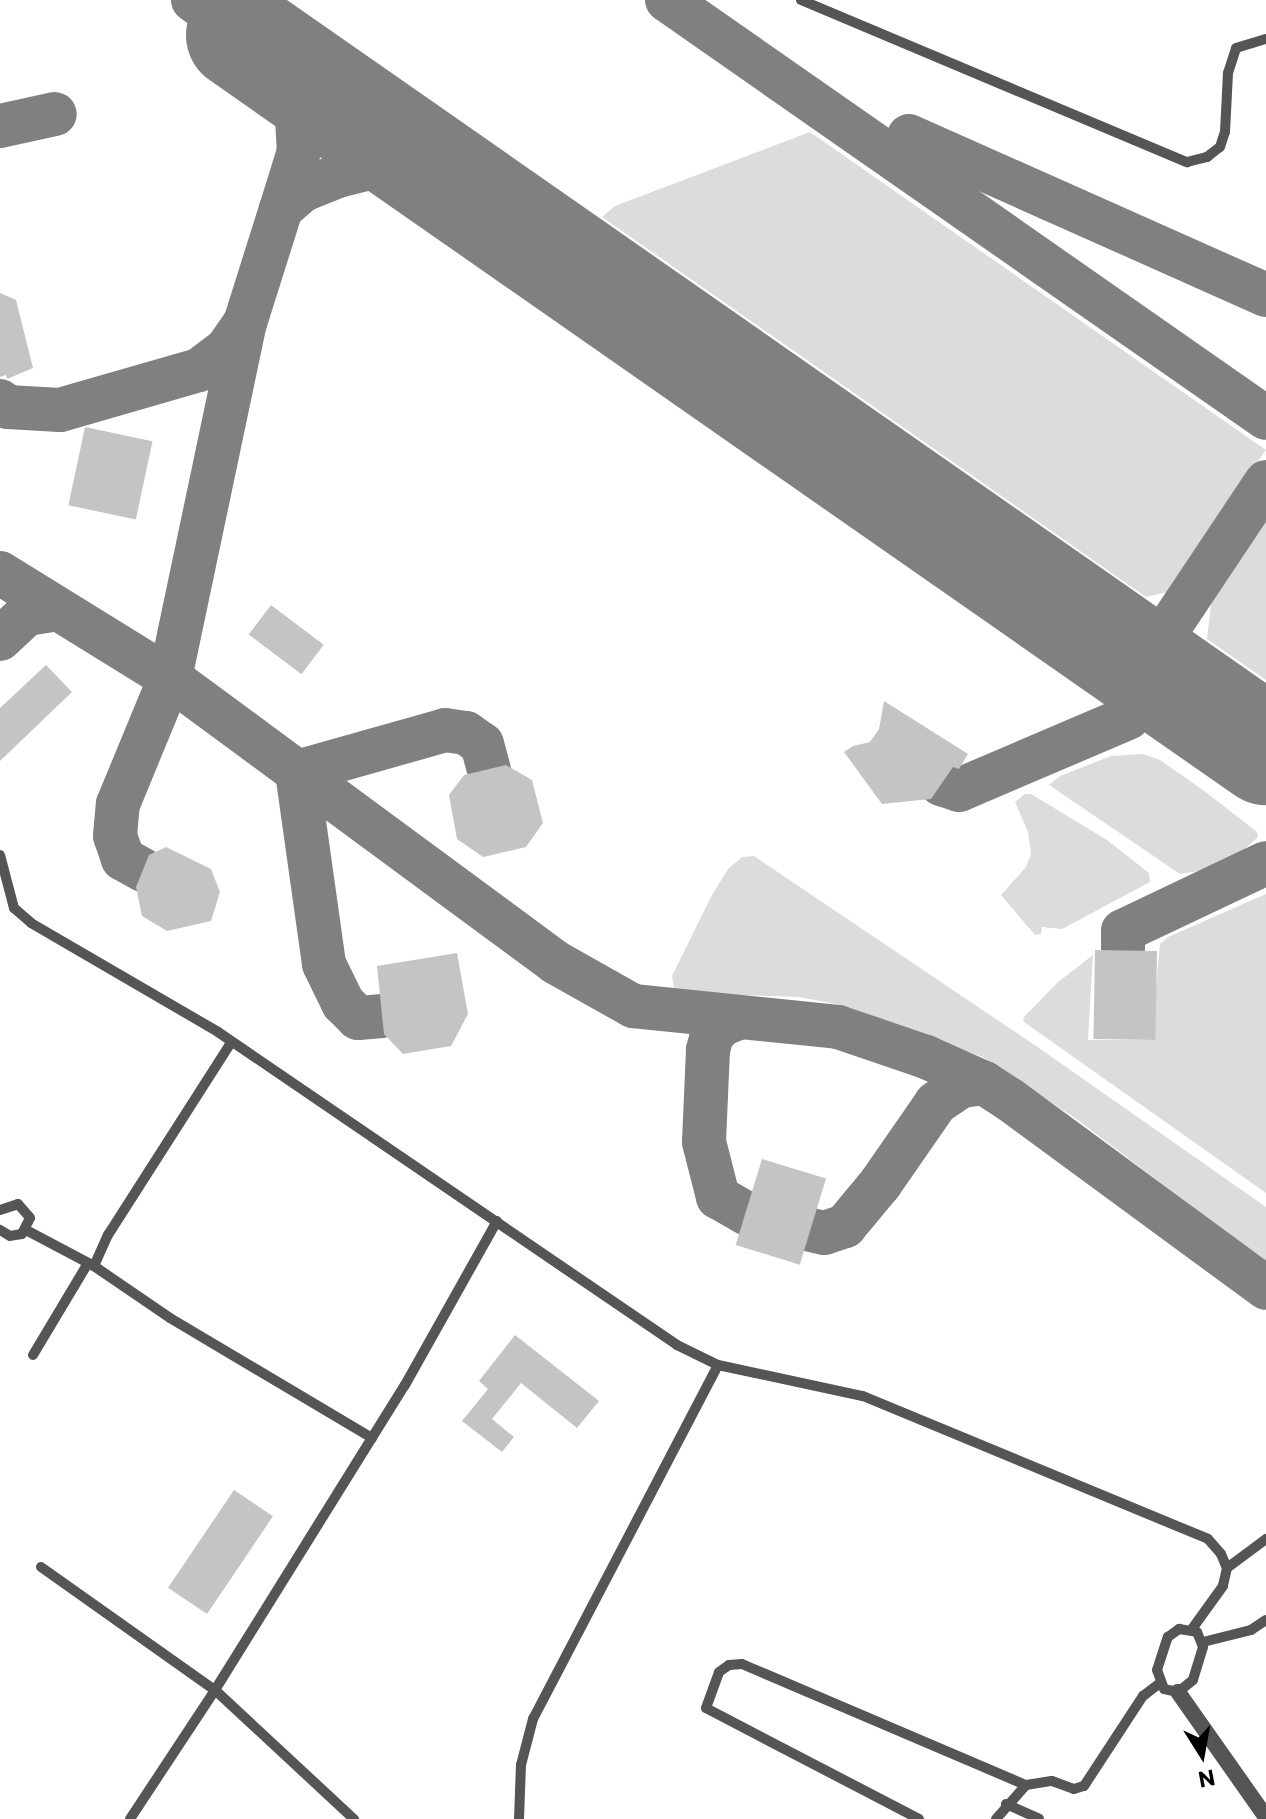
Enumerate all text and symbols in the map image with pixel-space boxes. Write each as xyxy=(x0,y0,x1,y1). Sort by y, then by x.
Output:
north arrow xyxy=(1162,1715,1242,1795)
text: N xyxy=(1196,1764,1217,1794)

